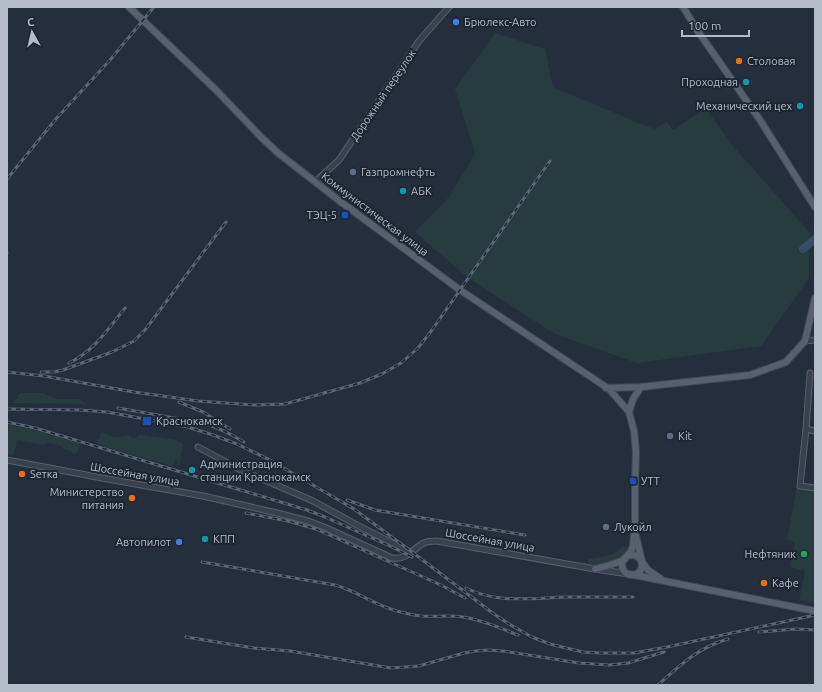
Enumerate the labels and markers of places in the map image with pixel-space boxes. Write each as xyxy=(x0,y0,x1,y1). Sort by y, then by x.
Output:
place label: Брюлекс-Авто xyxy=(464,16,537,28)
marker: Брюлекс-Авто xyxy=(451,17,461,27)
place label: Столовая xyxy=(747,55,795,67)
marker: Столовая xyxy=(734,56,744,66)
place label: Проходная xyxy=(681,76,738,88)
marker: Проходная xyxy=(741,77,751,87)
place label: Механический цех xyxy=(696,100,792,112)
marker: Механический цех xyxy=(795,101,805,111)
place label: Газпромнефть xyxy=(361,166,435,178)
marker: Газпромнефть xyxy=(348,167,358,177)
place label: АБК xyxy=(411,185,432,197)
marker: АБК xyxy=(398,186,408,196)
place label: ТЭЦ-5 xyxy=(307,209,337,221)
marker: ТЭЦ-5 xyxy=(340,210,350,220)
marker: Краснокамск xyxy=(141,415,153,427)
place label: Краснокамск xyxy=(156,415,223,427)
place label: Kit xyxy=(678,430,693,442)
marker: Kit xyxy=(665,431,675,441)
place label: Администрация станции Краснокамск xyxy=(200,458,311,483)
marker: Администрация станции Краснокамск xyxy=(187,465,197,475)
place label: Sетка xyxy=(30,468,58,480)
marker: Sетка xyxy=(17,469,27,479)
place label: УТТ xyxy=(641,475,660,487)
marker: УТТ xyxy=(628,476,638,486)
place label: Министерство питания xyxy=(50,486,124,511)
marker: Министерство питания xyxy=(127,493,137,503)
place label: Лукойл xyxy=(614,521,652,533)
marker: Лукойл xyxy=(601,522,611,532)
place label: КПП xyxy=(213,533,235,545)
marker: КПП xyxy=(200,534,210,544)
place label: Автопилот xyxy=(116,536,171,548)
marker: Автопилот xyxy=(174,537,184,547)
place label: Нефтяник xyxy=(745,548,796,560)
marker: Нефтяник xyxy=(799,549,809,559)
place label: Кафе xyxy=(772,577,799,589)
marker: Кафе xyxy=(759,578,769,588)

